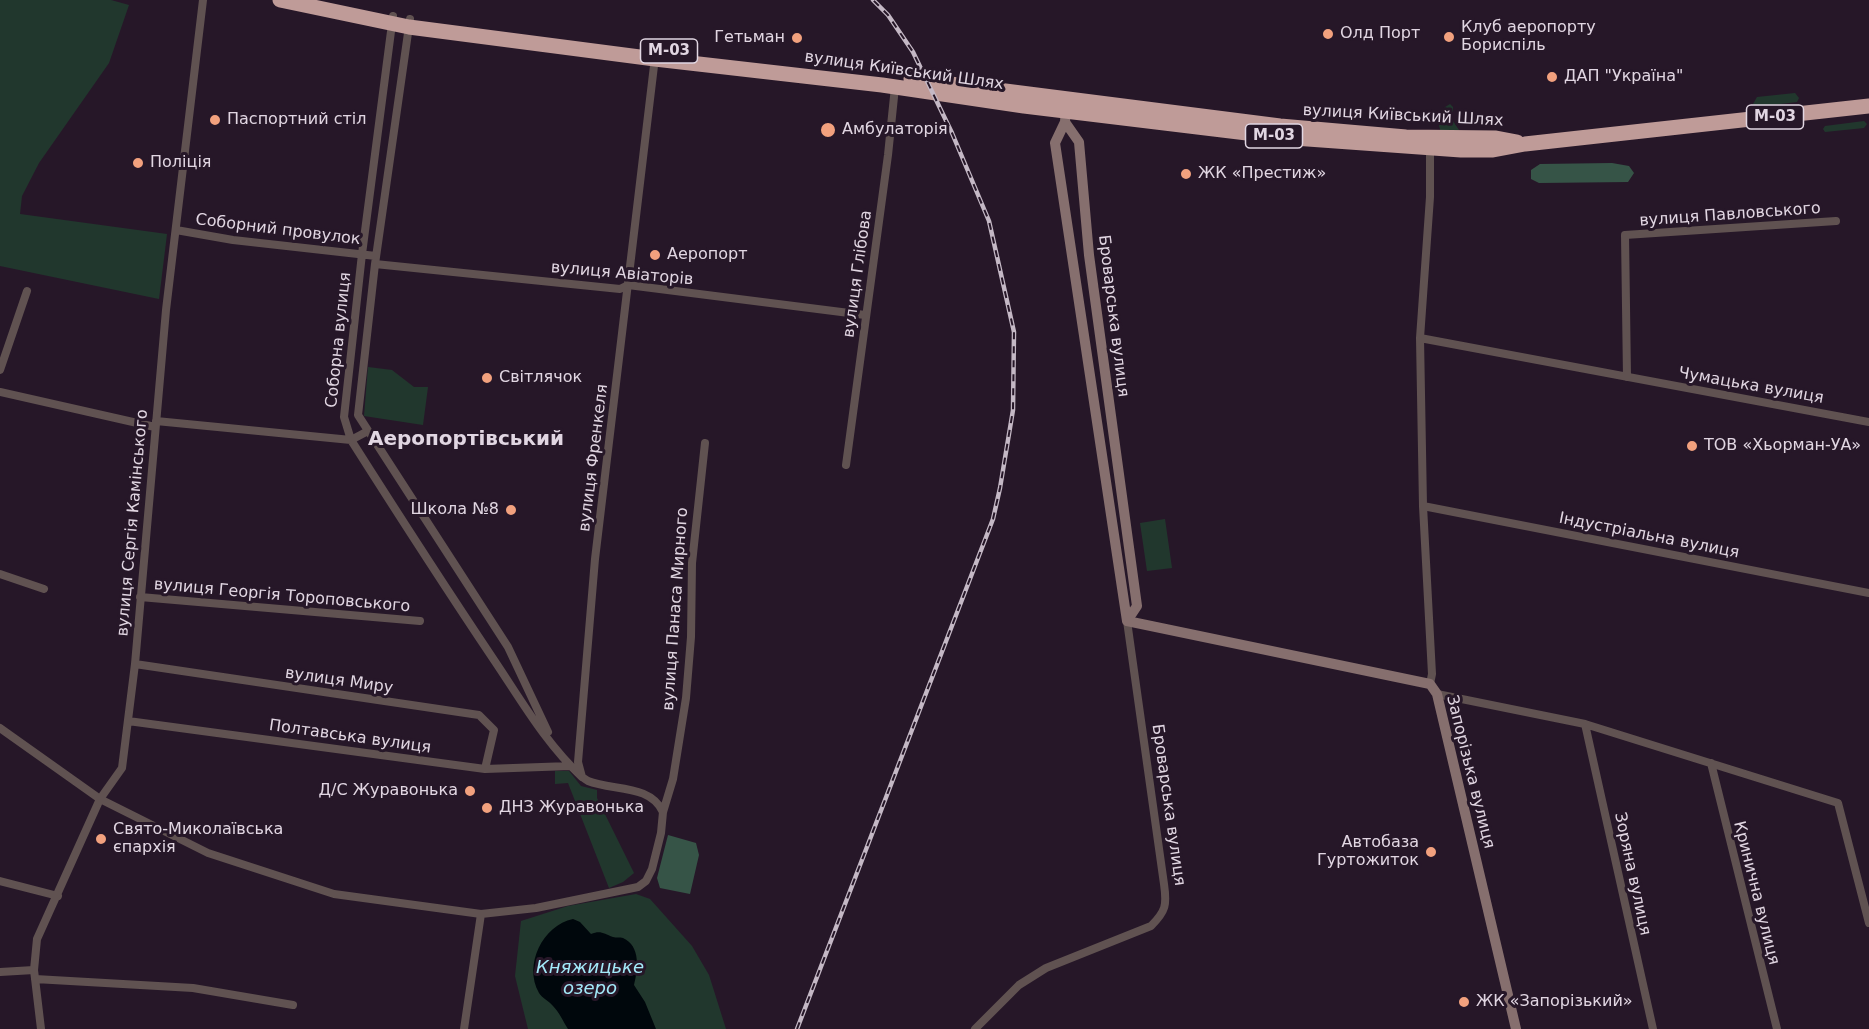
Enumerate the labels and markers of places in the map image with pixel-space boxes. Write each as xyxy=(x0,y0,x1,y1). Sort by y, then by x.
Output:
place label: Клуб аеропорту Бориспіль xyxy=(1461,18,1596,56)
place label: Олд Порт xyxy=(1340,24,1420,44)
marker: Олд Порт xyxy=(1321,27,1335,41)
place label: Гетьман xyxy=(714,28,785,48)
marker: Клуб аеропорту Бориспіль xyxy=(1442,30,1456,44)
marker: Гетьман xyxy=(790,31,804,45)
place label: ДАП "Україна" xyxy=(1564,67,1683,87)
marker: ДАП "Україна" xyxy=(1545,70,1559,84)
place label: Паспортний стіл xyxy=(227,110,366,130)
marker: Паспортний стіл xyxy=(208,113,222,127)
place label: Амбулаторія xyxy=(842,120,948,140)
marker: Амбулаторія xyxy=(819,121,837,139)
place label: Поліція xyxy=(150,153,211,173)
marker: Поліція xyxy=(131,156,145,170)
place label: ЖК «Престиж» xyxy=(1198,164,1326,184)
marker: ЖК «Престиж» xyxy=(1179,167,1193,181)
place label: Аеропорт xyxy=(667,245,747,265)
marker: Аеропорт xyxy=(648,248,662,262)
place label: Світлячок xyxy=(499,368,582,388)
marker: Світлячок xyxy=(480,371,494,385)
place label: ТОВ «Хьорман-УА» xyxy=(1704,436,1861,456)
marker: ТОВ «Хьорман-УА» xyxy=(1685,439,1699,453)
place label: Школа №8 xyxy=(410,500,499,520)
marker: Школа №8 xyxy=(504,503,518,517)
place label: Д/С Журавонька xyxy=(319,781,458,801)
marker: Д/С Журавонька xyxy=(463,784,477,798)
place label: ДНЗ Журавонька xyxy=(499,798,644,818)
marker: ДНЗ Журавонька xyxy=(480,801,494,815)
place label: Свято-Миколаївська єпархія xyxy=(113,820,283,858)
marker: Свято-Миколаївська єпархія xyxy=(94,832,108,846)
place label: Автобаза Гуртожиток xyxy=(1317,833,1419,871)
marker: Автобаза Гуртожиток xyxy=(1424,845,1438,859)
place label: ЖК «Запорізький» xyxy=(1476,992,1633,1012)
marker: ЖК «Запорізький» xyxy=(1457,995,1471,1009)

